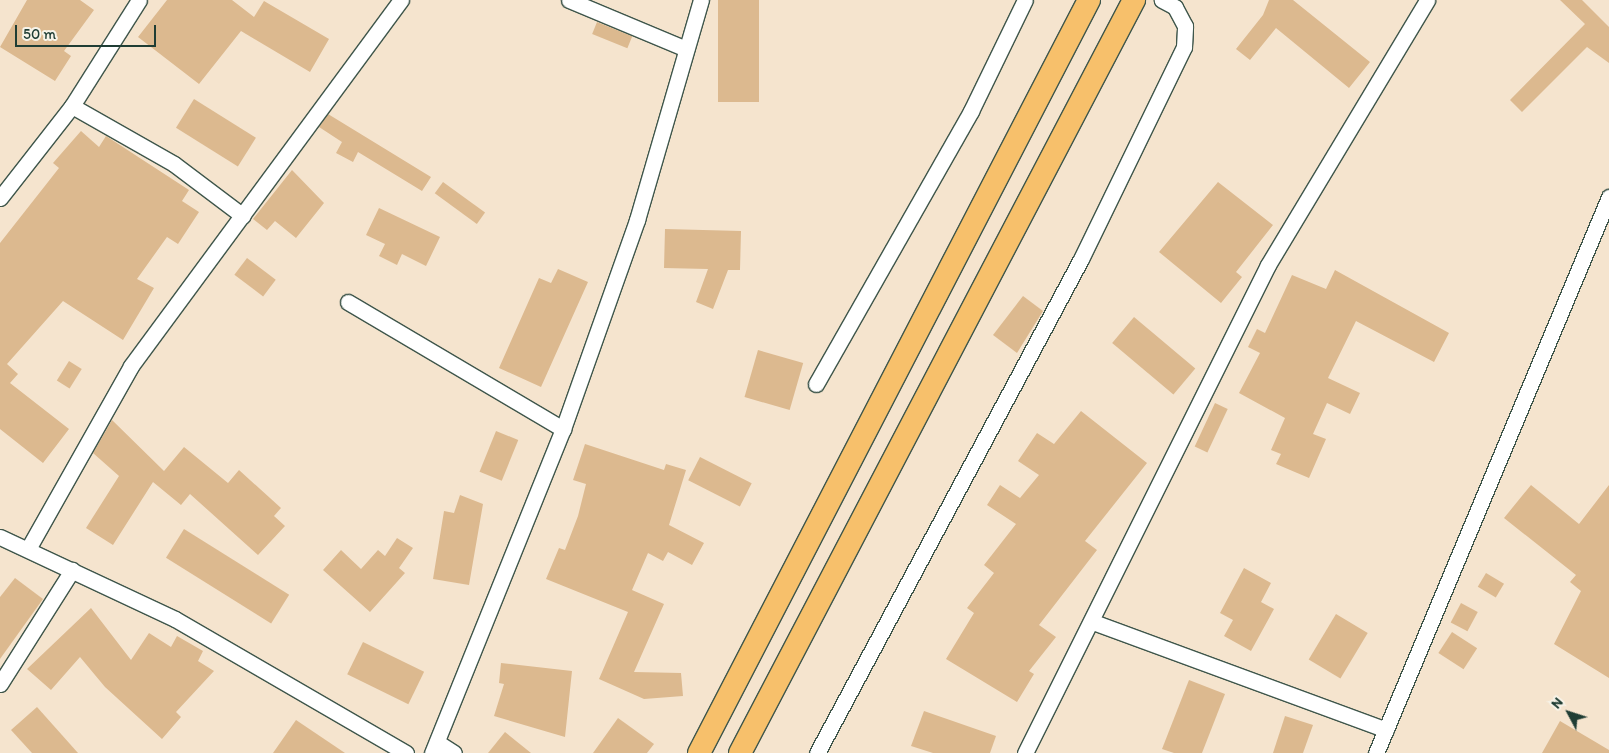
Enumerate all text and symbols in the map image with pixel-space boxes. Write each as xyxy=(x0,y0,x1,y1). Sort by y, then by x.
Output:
scale bar xyxy=(18,15,159,47)
text: 50 m xyxy=(23,25,56,43)
north arrow xyxy=(1544,688,1594,738)
text: N xyxy=(1548,694,1567,712)

